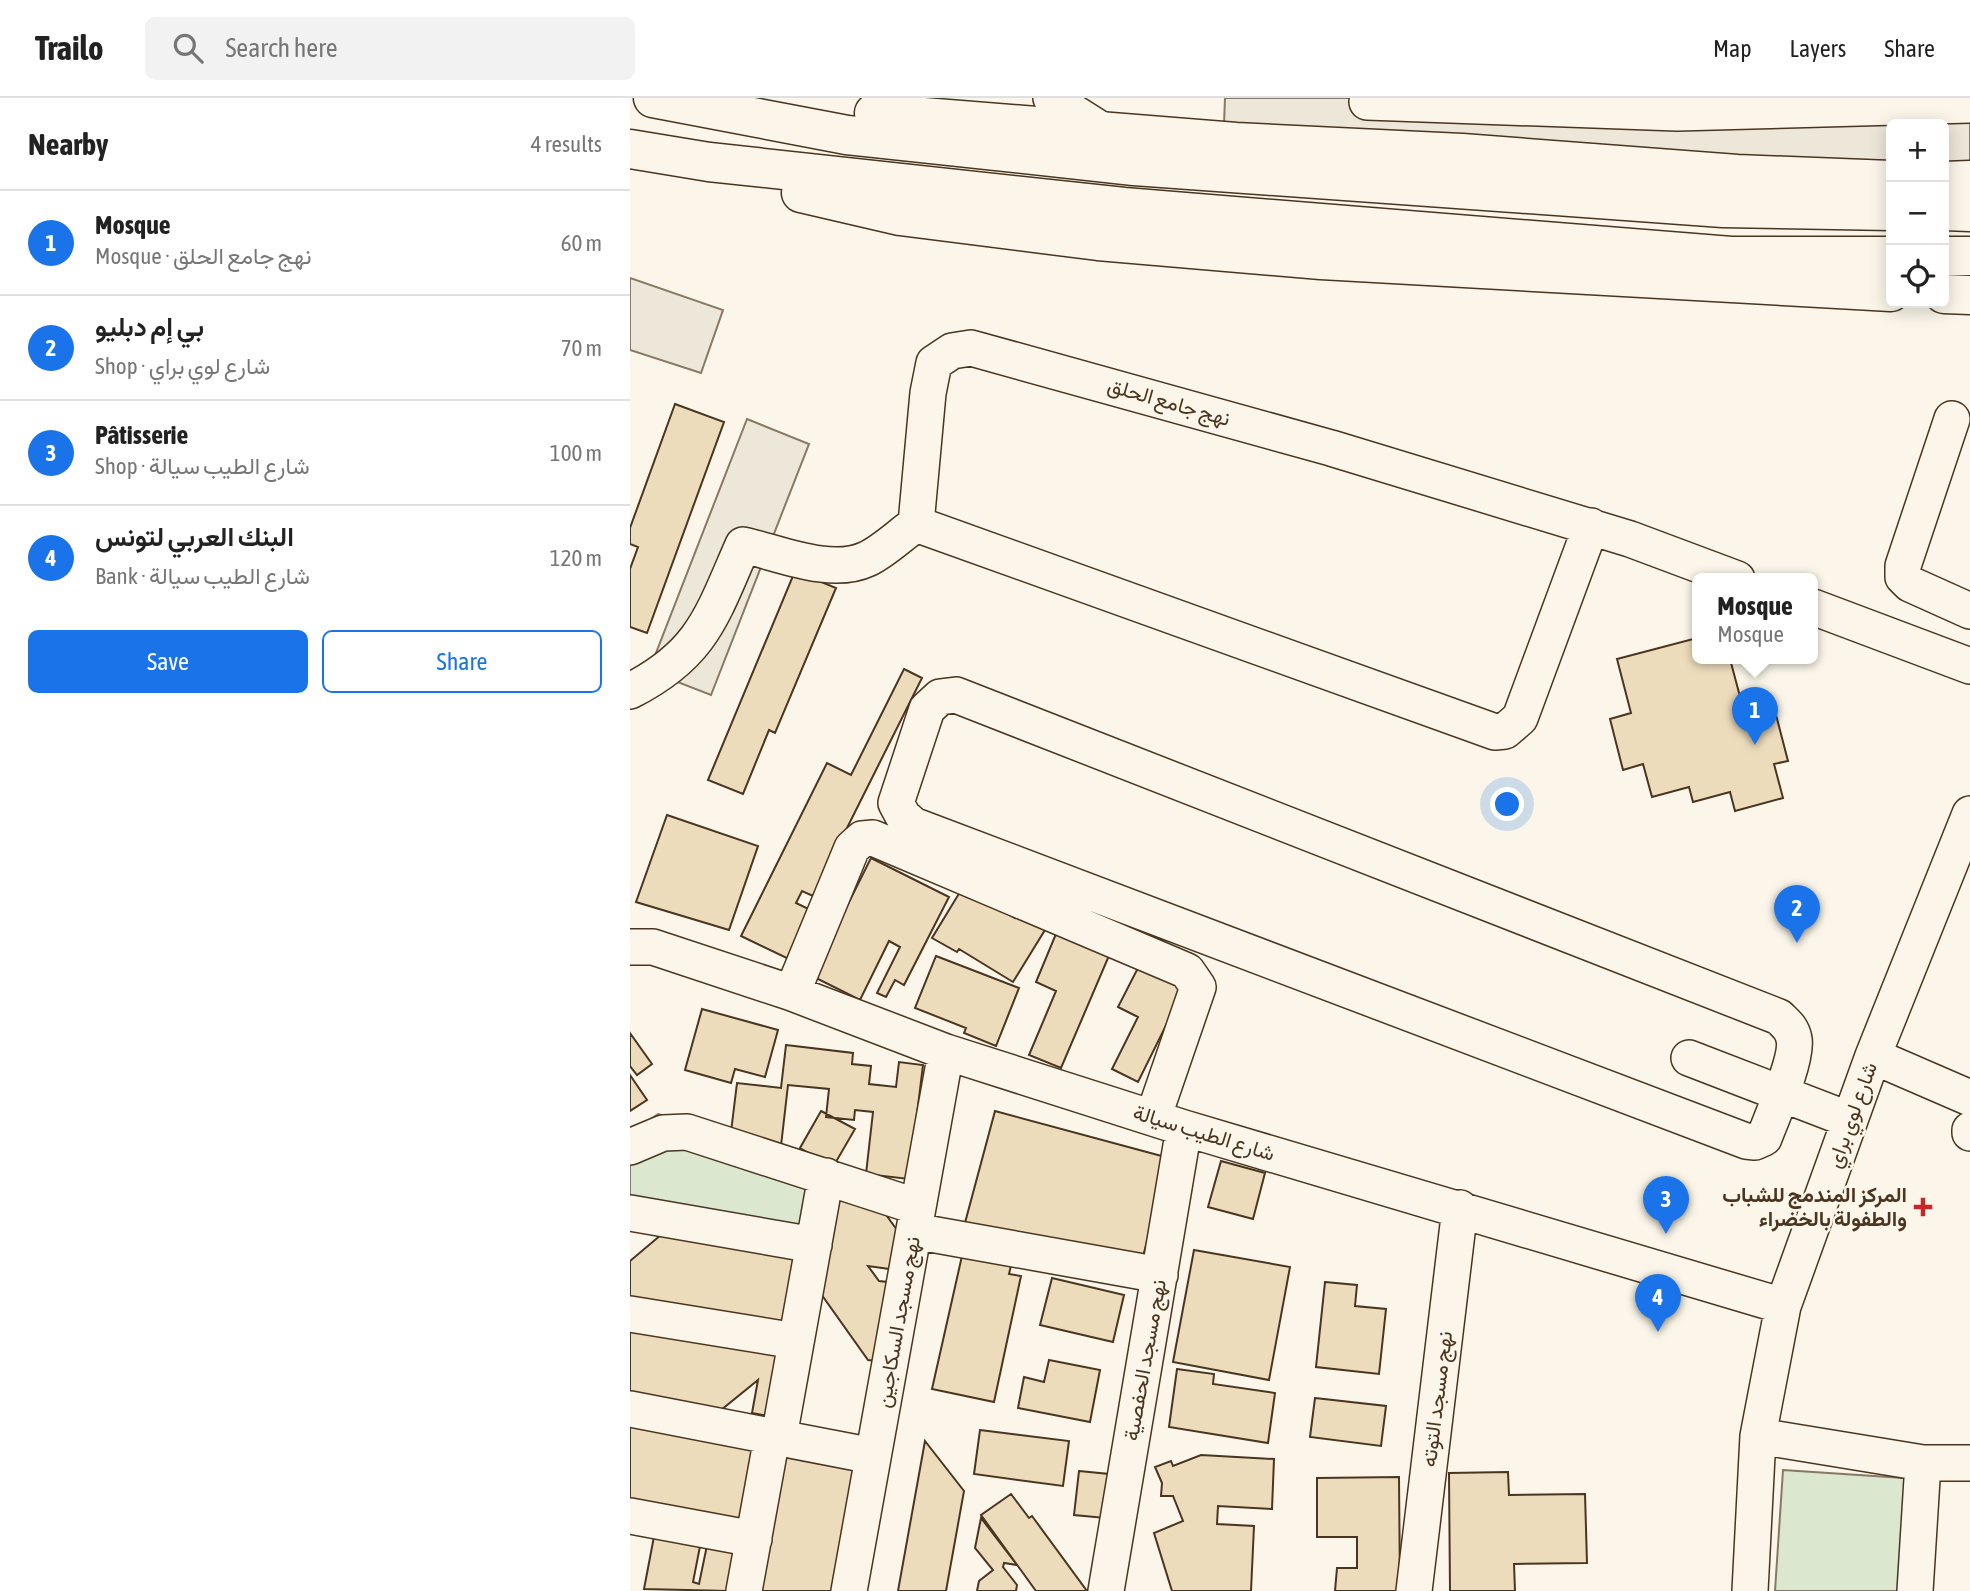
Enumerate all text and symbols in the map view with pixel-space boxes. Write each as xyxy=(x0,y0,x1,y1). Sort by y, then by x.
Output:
search box xyxy=(145,17,635,80)
text: Trailo xyxy=(35,29,103,67)
icon: search xyxy=(169,29,207,67)
text: Search here xyxy=(225,33,338,63)
text: Map xyxy=(1713,35,1752,62)
text: Layers xyxy=(1790,35,1846,62)
text: Share xyxy=(1884,35,1935,62)
map controls xyxy=(1886,119,1949,308)
button: + xyxy=(1886,119,1949,182)
text: Nearby xyxy=(28,127,108,161)
text: 4 results xyxy=(531,131,602,157)
button: − xyxy=(1886,182,1949,245)
text: Mosque xyxy=(95,210,171,240)
text: 1 xyxy=(46,230,56,256)
text: 60 m xyxy=(561,230,602,256)
text: Mosque · نهج جامع الحلق xyxy=(95,243,311,269)
button: locate xyxy=(1886,245,1949,308)
text: بي إم دبليو xyxy=(95,312,204,342)
text: 2 xyxy=(46,335,56,361)
text: 70 m xyxy=(561,335,602,361)
text: Shop · شارع لوي براي xyxy=(95,353,270,379)
street label: نهج جامع الحلق xyxy=(1104,372,1233,433)
text: Pâtisserie xyxy=(95,420,188,450)
text: 3 xyxy=(46,440,56,466)
text: 100 m xyxy=(550,440,602,466)
text: Shop · شارع الطيب سيالة xyxy=(95,453,310,479)
text: البنك العربي لتونس xyxy=(95,522,294,552)
text: 4 xyxy=(46,545,56,571)
text: 120 m xyxy=(550,545,602,571)
text: Bank · شارع الطيب سيالة xyxy=(95,563,310,589)
popup xyxy=(1692,573,1818,664)
text: Mosque xyxy=(1717,591,1793,621)
text: Mosque xyxy=(1717,621,1784,647)
button: Save xyxy=(28,630,308,693)
button: Share xyxy=(322,630,602,693)
pin: 1 xyxy=(1732,687,1778,745)
your location xyxy=(1490,787,1524,821)
pin: 2 xyxy=(1774,885,1820,943)
street label: شارع لوي براي xyxy=(1821,1059,1887,1173)
street label: شارع الطيب سيالة xyxy=(1130,1099,1278,1168)
pin: 3 xyxy=(1643,1176,1689,1234)
place label: المركز المندمج للشباب والطفولة بالخضراء xyxy=(1722,1182,1907,1232)
marker: المركز المندمج للشباب والطفولة بالخضراء xyxy=(1913,1197,1933,1217)
street label: نهج مسجد السكاجين xyxy=(870,1234,927,1410)
pin: 4 xyxy=(1635,1274,1681,1332)
street label: نهج مسجد الحفصية xyxy=(1118,1277,1173,1443)
street label: نهج مسجد التوته xyxy=(1416,1330,1459,1469)

